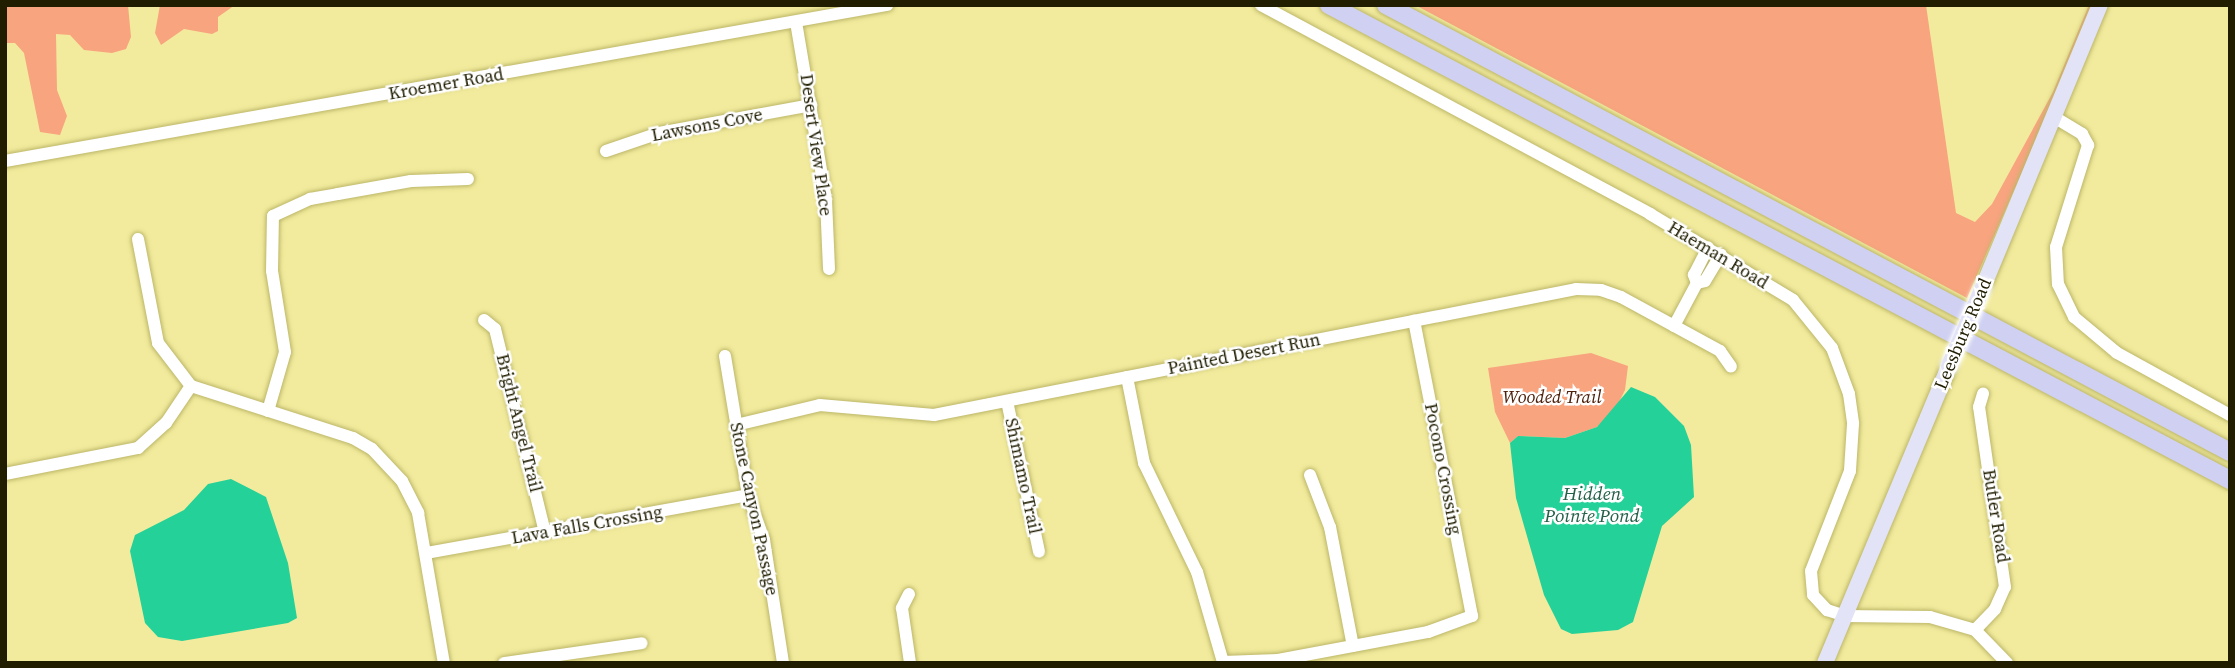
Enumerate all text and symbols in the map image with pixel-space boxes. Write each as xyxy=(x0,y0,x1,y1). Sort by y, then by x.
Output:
street label: Kroemer Road xyxy=(387,63,505,105)
street label: Desert View Place xyxy=(795,72,837,218)
street label: Lawsons Cove xyxy=(650,104,764,146)
street label: Haeman Road xyxy=(1664,217,1772,293)
street label: Leesburg Road xyxy=(1930,275,1996,393)
street label: Painted Desert Run xyxy=(1166,329,1322,379)
street label: Bright Angel Trail xyxy=(491,351,547,495)
park label: Wooded Trail xyxy=(1503,386,1601,408)
street label: Pocono Crossing xyxy=(1420,401,1466,537)
street label: Shimamo Trail xyxy=(1000,416,1046,536)
street label: Stone Canyon Passage xyxy=(725,420,783,598)
street label: Butler Road xyxy=(1978,468,2014,564)
water label: Hidden Pointe Pond xyxy=(1544,483,1640,527)
street label: Lava Falls Crossing xyxy=(510,501,664,549)

